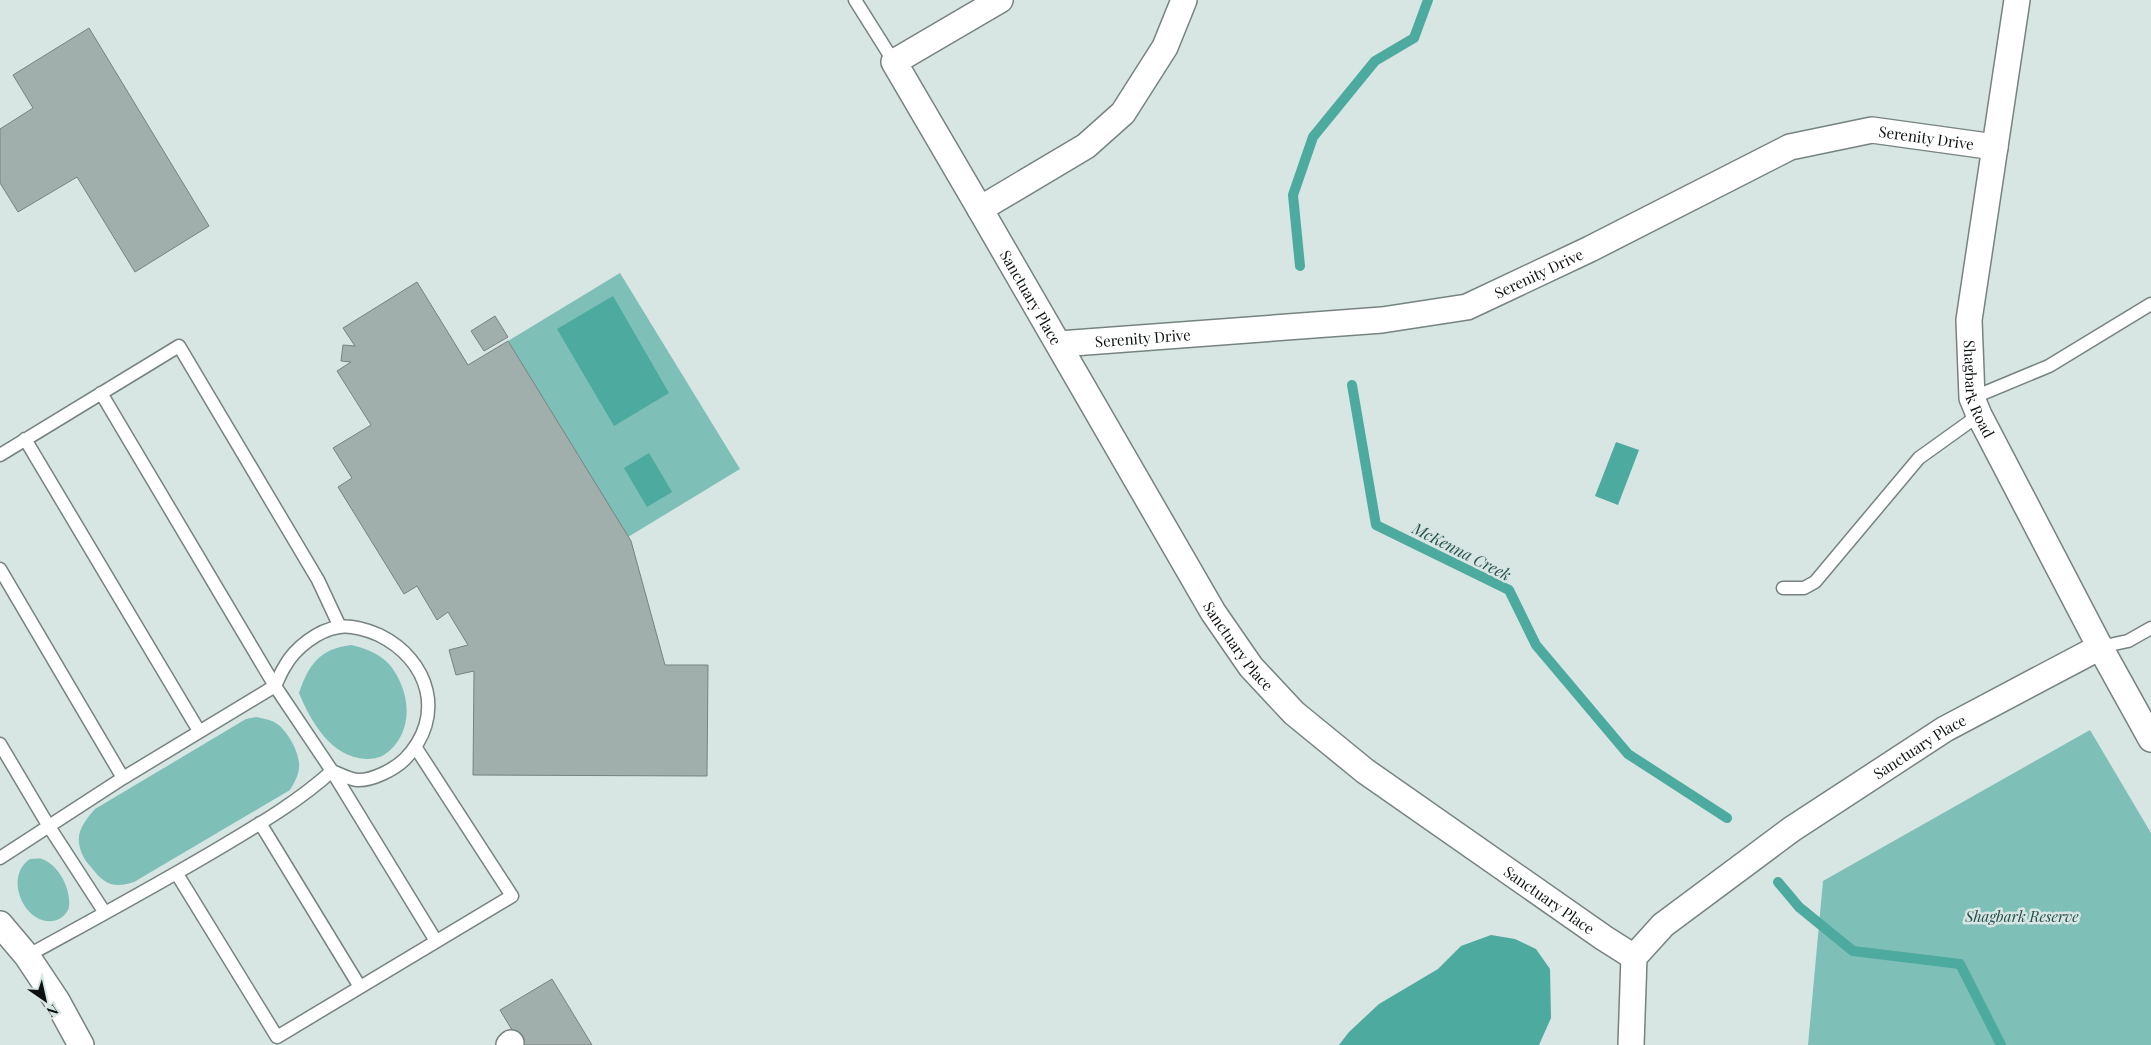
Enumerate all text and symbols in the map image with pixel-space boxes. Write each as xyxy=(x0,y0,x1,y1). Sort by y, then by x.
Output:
street label: Serenity Drive xyxy=(1877,121,1975,154)
street label: Serenity Drive xyxy=(1491,244,1586,303)
street label: Sanctuary Place xyxy=(996,246,1066,348)
street label: Serenity Drive xyxy=(1094,324,1191,351)
street label: Shagbark Road xyxy=(1960,340,1999,441)
water label: McKenna Creek xyxy=(1408,517,1515,585)
street label: Sanctuary Place xyxy=(1199,598,1278,695)
street label: Sanctuary Place xyxy=(1869,710,1969,783)
street label: Sanctuary Place xyxy=(1500,861,1599,939)
park label: Shagbark Reserve xyxy=(1964,906,2079,926)
north arrow xyxy=(20,975,70,1025)
text: N xyxy=(43,1000,62,1022)

